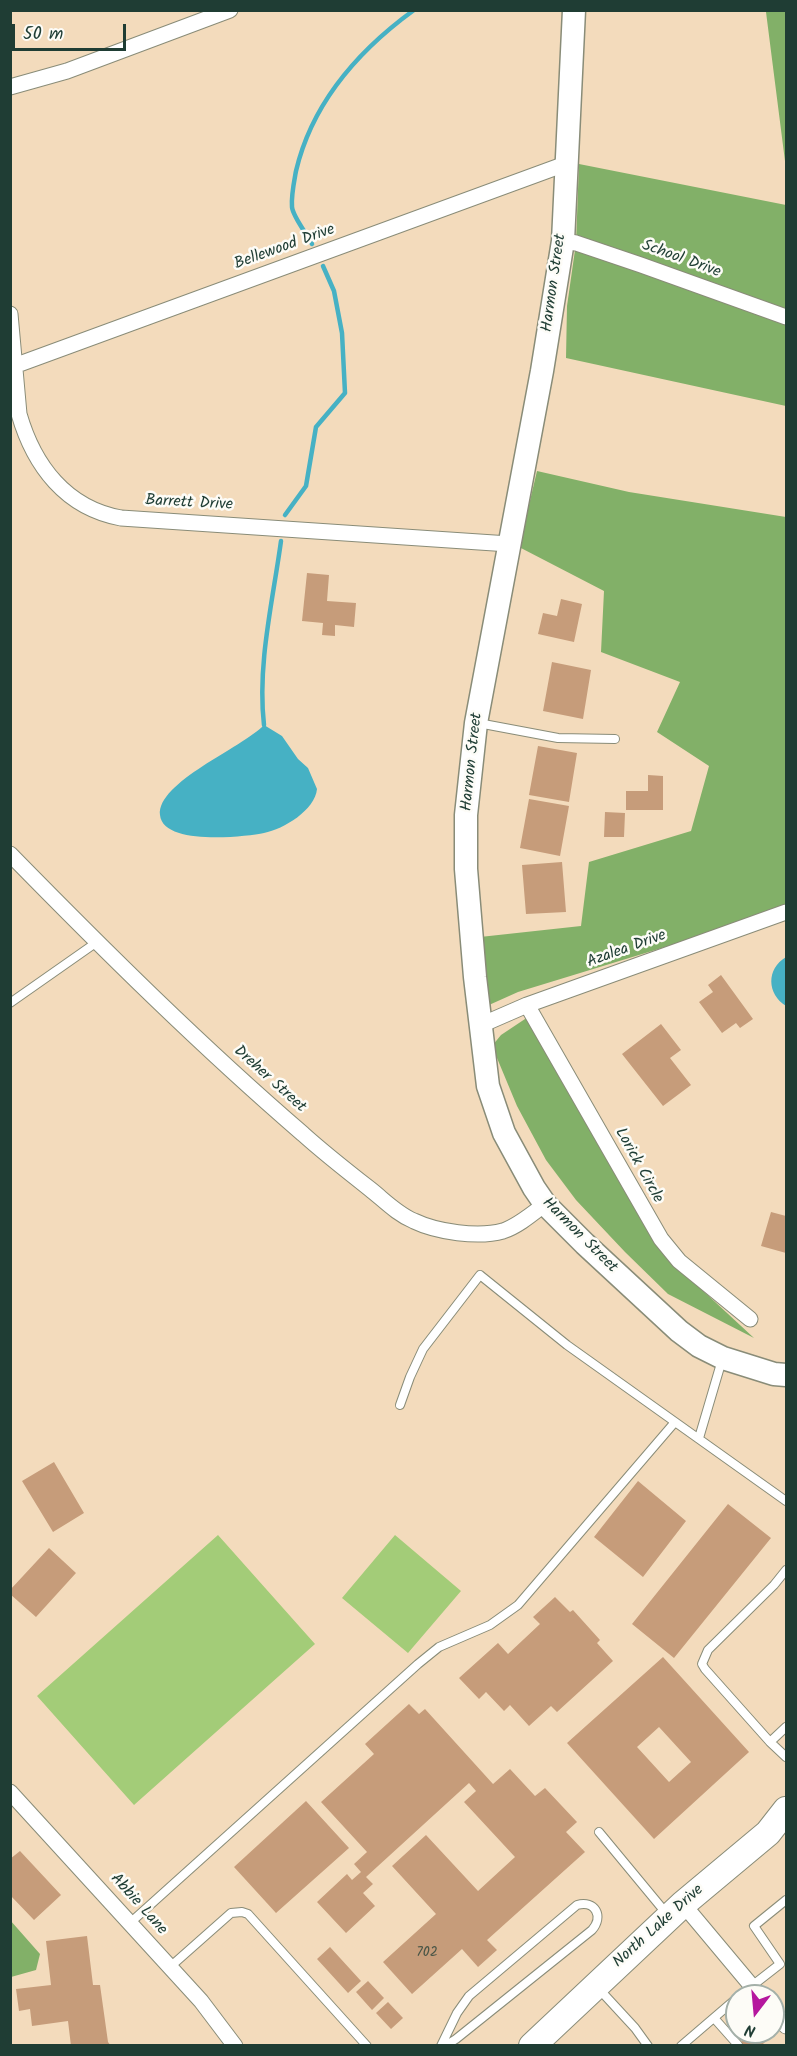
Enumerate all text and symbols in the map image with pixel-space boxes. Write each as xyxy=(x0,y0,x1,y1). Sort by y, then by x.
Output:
scale bar xyxy=(15,12,129,50)
text: 50 m xyxy=(23,20,63,49)
street label: Bellewood Drive xyxy=(232,221,338,275)
street label: Harmon Street xyxy=(539,233,571,333)
street label: School Drive xyxy=(639,237,723,283)
street label: Barrett Drive xyxy=(145,492,233,516)
street label: Harmon Street xyxy=(458,712,488,812)
street label: Azalea Drive xyxy=(585,927,669,973)
street label: Dreher Street xyxy=(229,1042,309,1118)
street label: Lorick Circle xyxy=(609,1125,667,1207)
street label: Harmon Street xyxy=(537,1194,621,1278)
street label: Abbie Lane xyxy=(105,1870,171,1940)
street label: North Lake Drive xyxy=(610,1881,708,1973)
house number: 702 xyxy=(416,1946,438,1962)
north arrow xyxy=(725,1984,785,2044)
text: N xyxy=(742,2016,759,2043)

